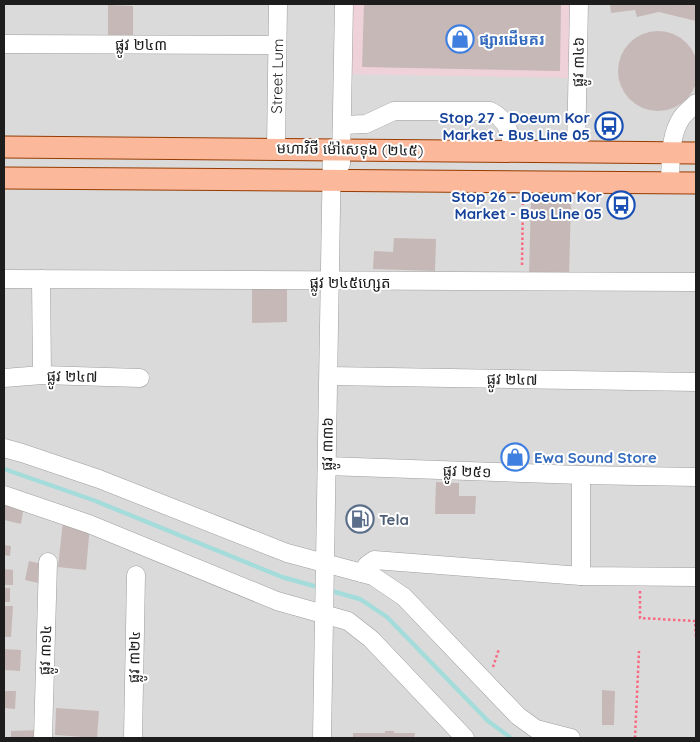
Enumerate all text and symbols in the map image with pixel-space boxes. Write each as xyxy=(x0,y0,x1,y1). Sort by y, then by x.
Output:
shop icon: ផ្សារដើមគរ xyxy=(445,24,475,54)
place label: ផ្សារដើមគរ xyxy=(479,29,544,49)
street label: ផ្លូវ ២៤៣ xyxy=(115,35,167,58)
street label: ផ្លូវ ៣៤៦ xyxy=(568,37,592,87)
street label: Street Lum xyxy=(267,38,287,114)
place label: Stop 27 - Doeum Kor Market - Bus Line 05 xyxy=(440,108,590,144)
bus stop icon: Stop 27 - Doeum Kor Market - Bus Line 05 xyxy=(594,111,624,141)
street label: មហាវិថី ម៉ៅសេទុង (២៤៥) xyxy=(276,138,424,160)
place label: Stop 26 - Doeum Kor Market - Bus Line 05 xyxy=(452,187,602,223)
bus stop icon: Stop 26 - Doeum Kor Market - Bus Line 05 xyxy=(606,190,636,220)
street label: ផ្លូវ ២៤៥ហ្សេត xyxy=(309,273,391,296)
street label: ផ្លូវ ២៤៧ xyxy=(46,366,98,390)
street label: ផ្លូវ ២៤៧ xyxy=(486,369,538,393)
street label: ផ្លូវ ៣៣៦ xyxy=(317,417,341,471)
shop icon: Ewa Sound Store xyxy=(500,442,530,472)
place label: Ewa Sound Store xyxy=(534,448,657,467)
street label: ផ្លូវ ២៥១ xyxy=(442,461,492,486)
fuel station icon: Tela xyxy=(345,504,375,534)
place label: Tela xyxy=(379,510,409,529)
street label: ផ្លូវ ៣១៤ xyxy=(35,624,60,676)
street label: ផ្លូវ ៣២៤ xyxy=(124,631,148,683)

